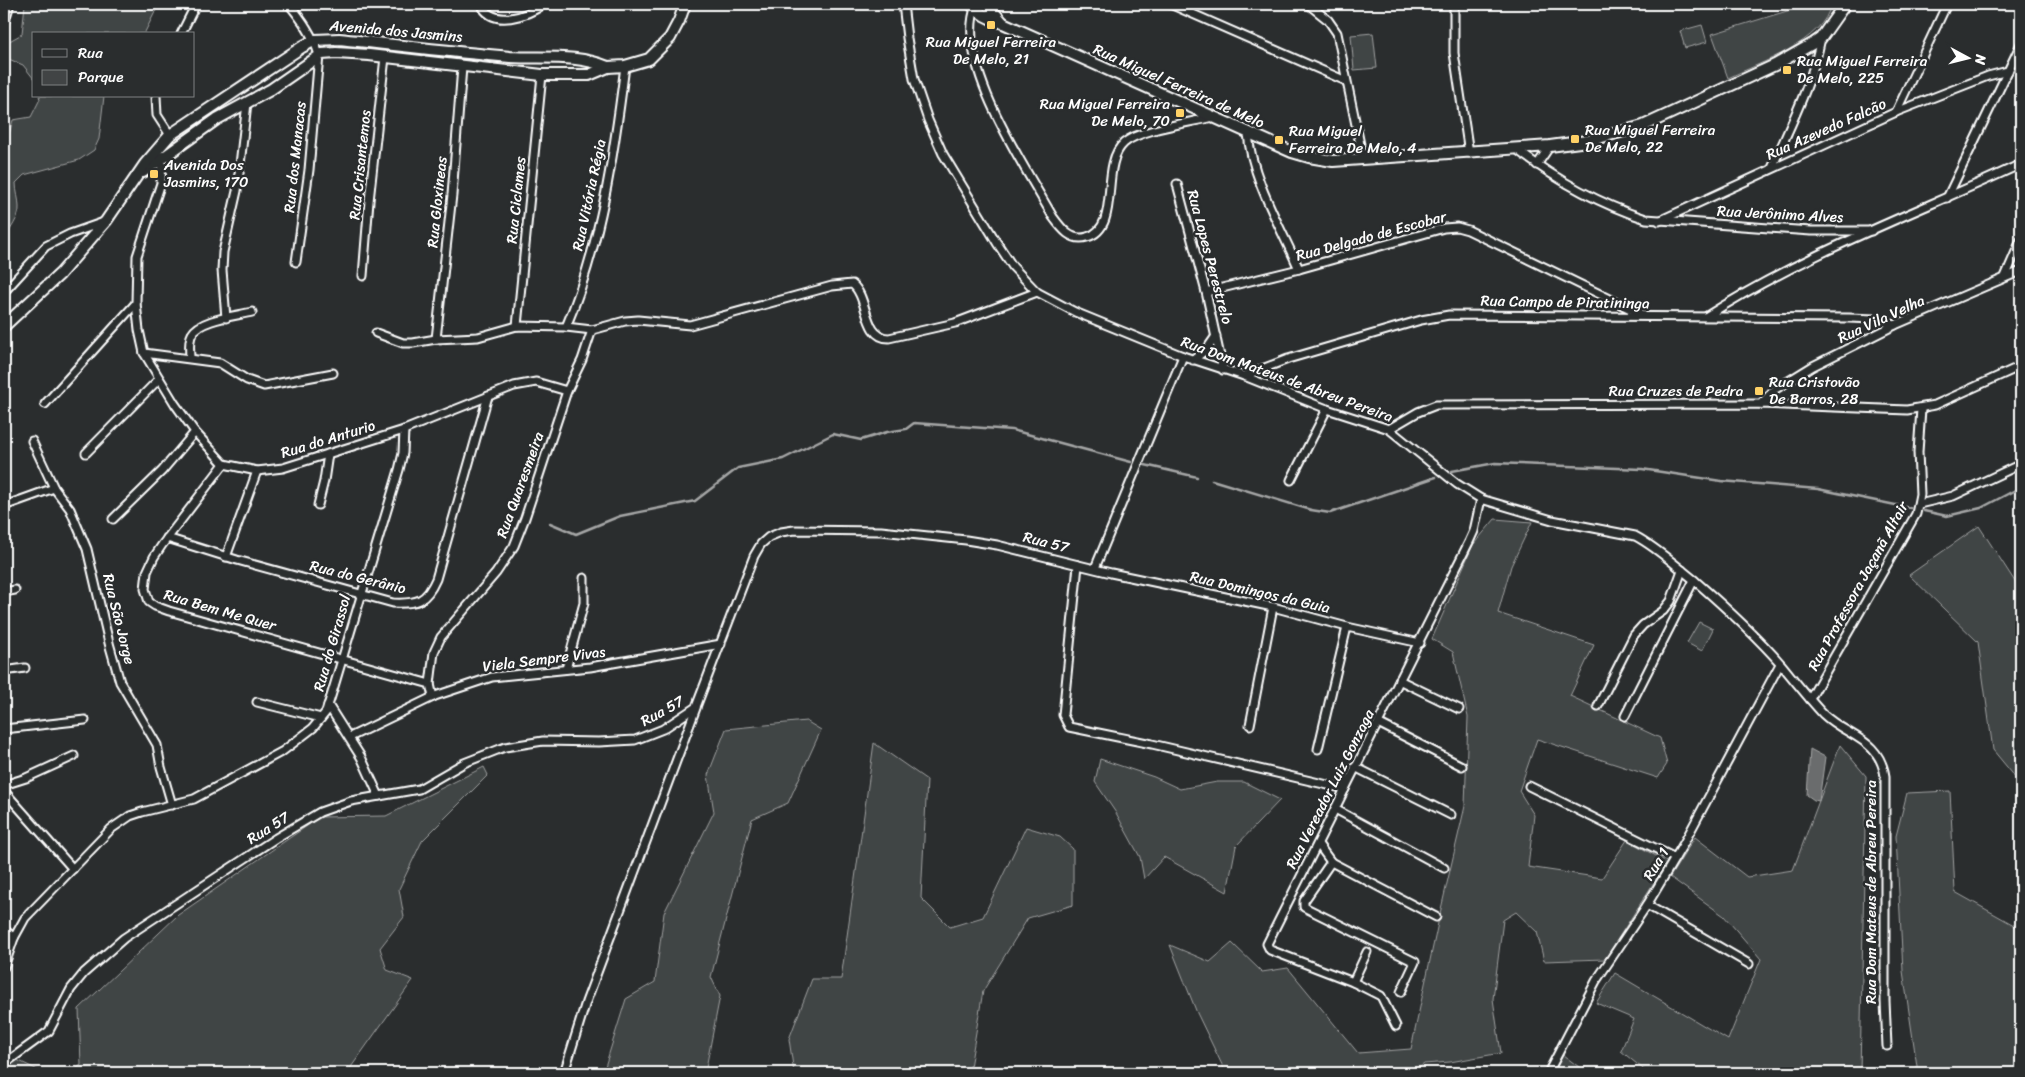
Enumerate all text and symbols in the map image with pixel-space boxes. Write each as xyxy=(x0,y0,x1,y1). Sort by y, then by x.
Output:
street label: Avenida dos Jasmins xyxy=(328,12,464,50)
marker: Rua Miguel Ferreira De Melo, 21 xyxy=(985,19,997,31)
place label: Rua Miguel Ferreira De Melo, 21 xyxy=(926,29,1057,72)
legend xyxy=(32,32,195,98)
north arrow xyxy=(1942,32,1992,82)
street label: Rua Miguel Ferreira de Melo xyxy=(1089,36,1269,136)
text: Rua xyxy=(78,40,103,66)
place label: Rua Miguel Ferreira De Melo, 225 xyxy=(1797,48,1928,91)
text: N xyxy=(1967,52,1994,66)
text: Parque xyxy=(78,64,123,90)
marker: Rua Miguel Ferreira De Melo, 225 xyxy=(1781,64,1793,76)
place label: Rua Miguel Ferreira De Melo, 70 xyxy=(1040,91,1170,134)
street label: Rua Azevedo Falcão xyxy=(1762,91,1891,167)
street label: Rua dos Manacas xyxy=(276,100,314,214)
marker: Rua Miguel Ferreira De Melo, 70 xyxy=(1174,107,1186,119)
street label: Rua Crisantemos xyxy=(341,108,379,221)
place label: Rua Miguel Ferreira De Melo, 22 xyxy=(1585,117,1716,160)
place label: Rua Miguel Ferreira De Melo, 4 xyxy=(1289,118,1416,161)
marker: Rua Miguel Ferreira De Melo, 22 xyxy=(1569,133,1581,145)
marker: Rua Miguel Ferreira De Melo, 4 xyxy=(1273,134,1285,146)
street label: Rua Vitória Régia xyxy=(564,136,614,253)
place label: Avenida Dos Jasmins, 170 xyxy=(163,152,249,195)
street label: Rua Gloxineas xyxy=(419,155,455,249)
street label: Rua Ciclames xyxy=(498,155,534,245)
marker: Avenida Dos Jasmins, 170 xyxy=(148,168,160,180)
street label: Rua Lopes Perestrelo xyxy=(1180,187,1241,327)
street label: Rua Jerônimo Alves xyxy=(1716,198,1845,230)
street label: Rua Delgado de Escobar xyxy=(1293,203,1450,269)
street label: Rua Vila Velha xyxy=(1833,287,1929,351)
street label: Rua Campo de Piratininga xyxy=(1480,288,1650,316)
street label: Rua Dom Mateus de Abreu Pereira xyxy=(1177,328,1397,430)
place label: Rua Cristovão De Barros, 28 xyxy=(1769,369,1860,412)
street label: Rua Cruzes de Pedra xyxy=(1609,378,1744,404)
marker: Rua Cristovão De Barros, 28 xyxy=(1753,385,1765,397)
street label: Rua do Anturio xyxy=(278,412,379,466)
street label: Rua Quaresmeira xyxy=(489,428,551,542)
street label: Rua Professora Jaçanã Altair xyxy=(1800,496,1916,676)
street label: Rua 57 xyxy=(1020,524,1073,561)
street label: Rua do Gerânio xyxy=(307,552,409,602)
street label: Rua Domingos da Guia xyxy=(1187,563,1333,621)
street label: Rua São Jorge xyxy=(95,571,143,668)
street label: Rua Bem Me Quer xyxy=(161,582,280,639)
street label: Rua do Girassol xyxy=(306,591,358,695)
street label: Viela Sempre Vivas xyxy=(481,638,608,679)
street label: Rua 57 xyxy=(635,688,690,734)
street label: Rua Vereador Luiz Gonzaga xyxy=(1278,704,1382,873)
street label: Rua Dom Mateus de Abreu Pereira xyxy=(1858,780,1884,1004)
street label: Rua 57 xyxy=(241,804,296,851)
street label: Rua 1 xyxy=(1636,842,1676,886)

